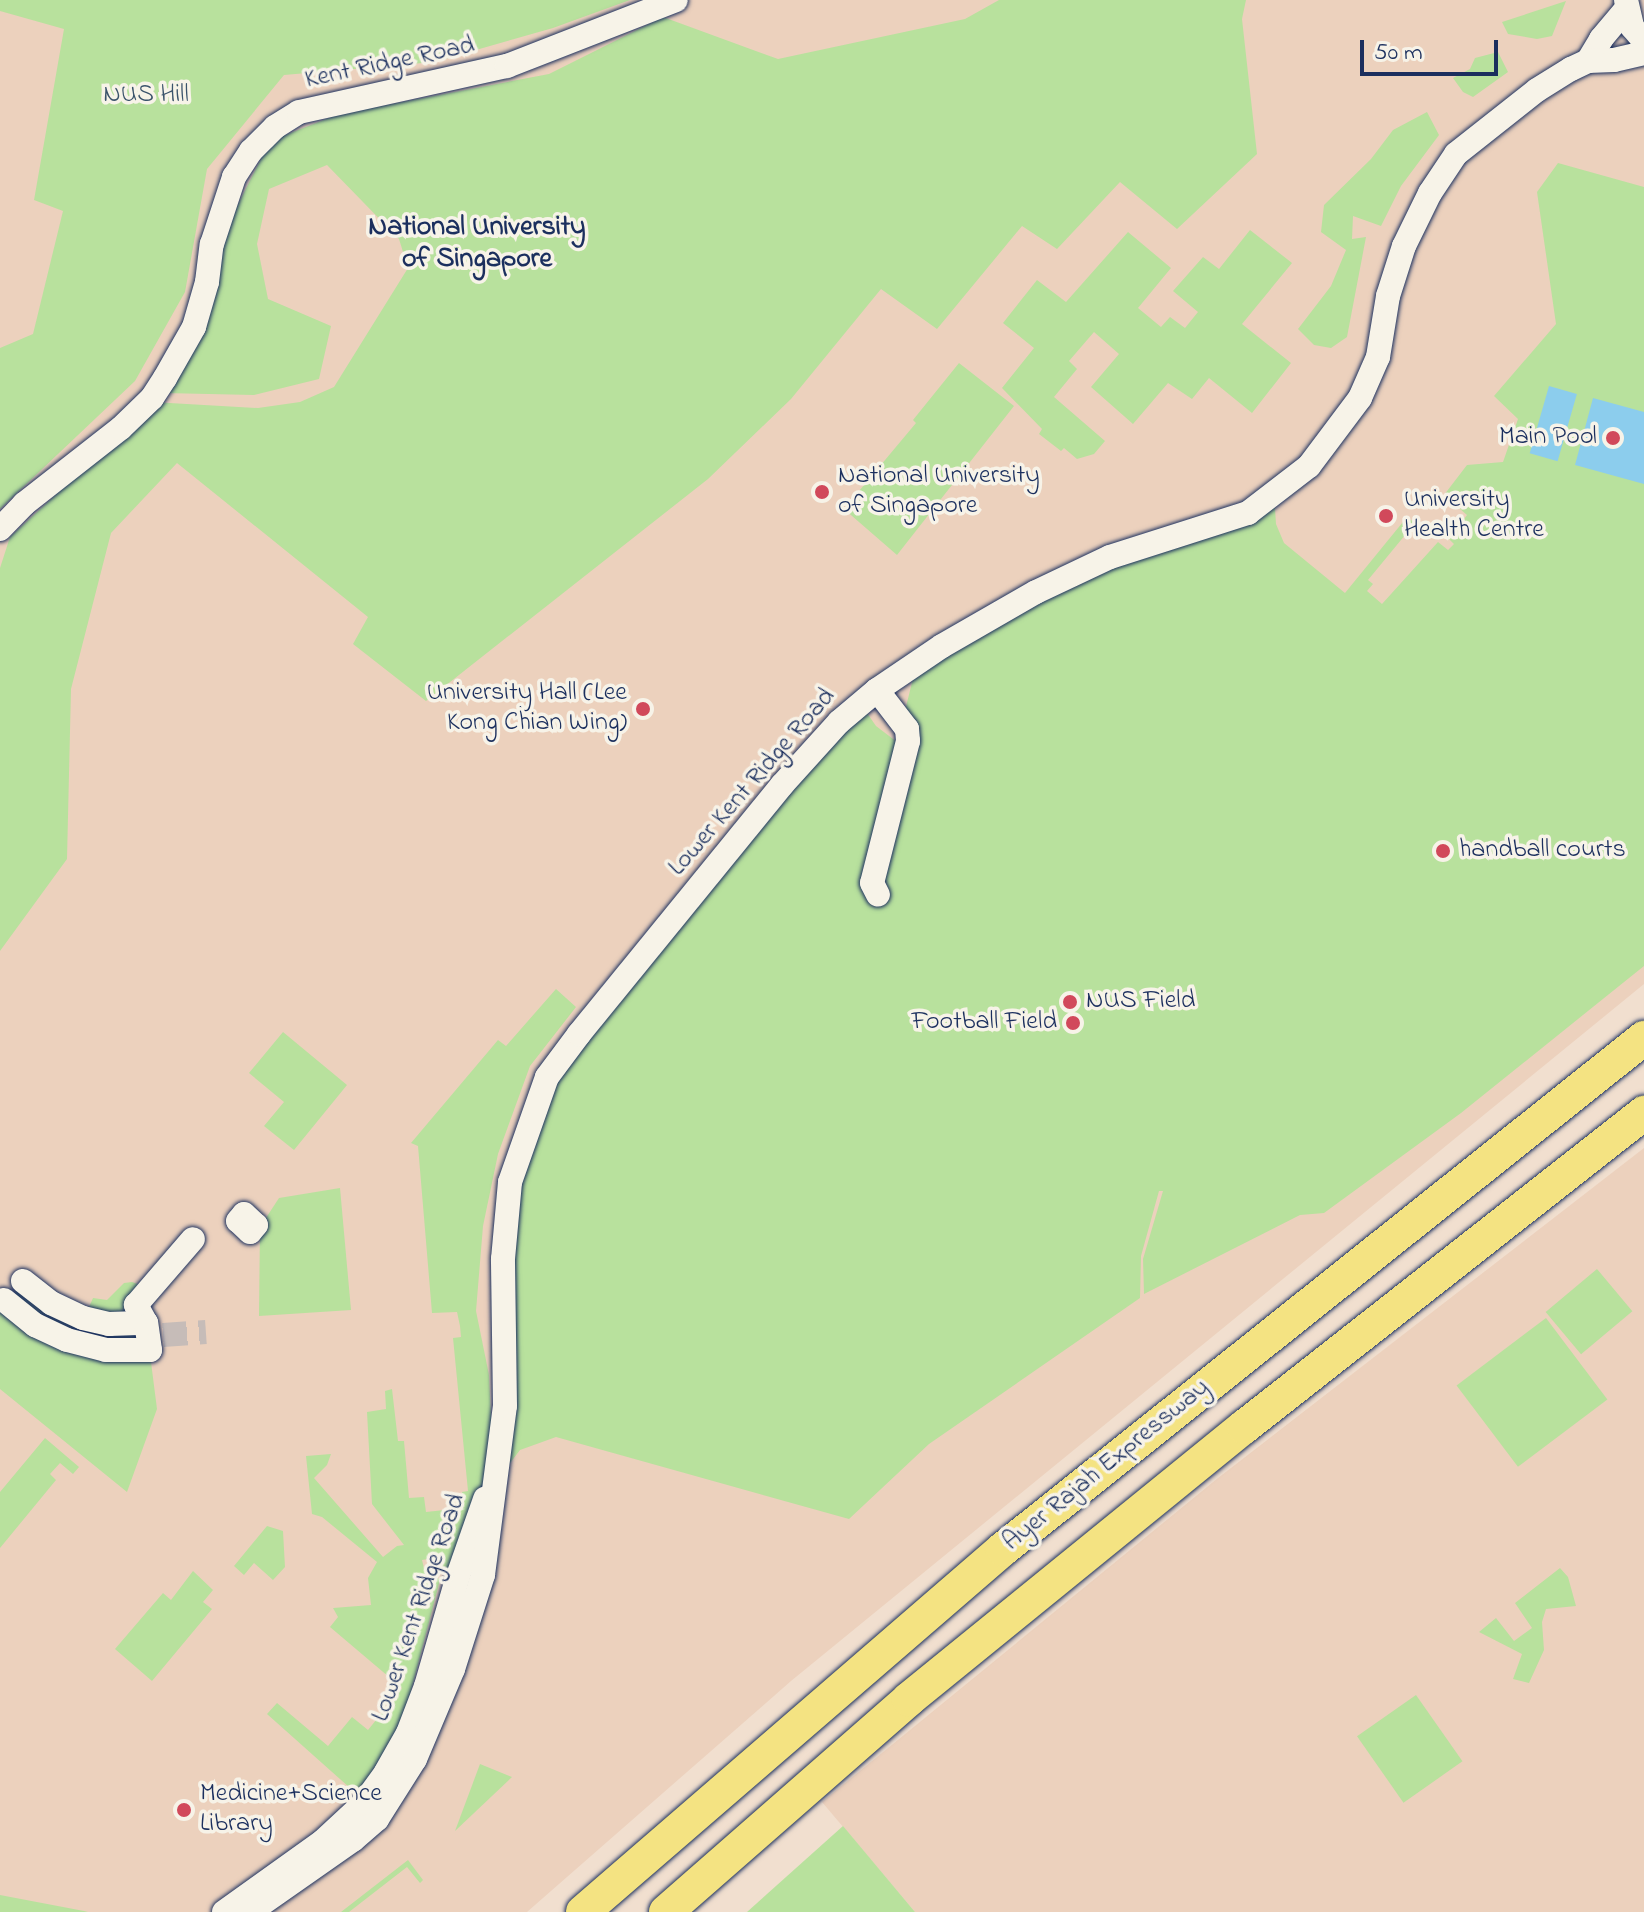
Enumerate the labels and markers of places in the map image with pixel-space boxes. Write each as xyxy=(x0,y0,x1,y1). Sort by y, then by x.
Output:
place label: Main Pool xyxy=(1499,422,1597,454)
marker: Main Pool xyxy=(1604,429,1622,447)
place label: National University of Singapore xyxy=(838,461,1040,522)
marker: National University of Singapore xyxy=(813,483,831,501)
place label: University Health Centre xyxy=(1404,485,1544,546)
marker: University Health Centre xyxy=(1375,505,1397,527)
place label: University Hall (Lee Kong Chian Wing) xyxy=(427,678,627,740)
marker: University Hall (Lee Kong Chian Wing) xyxy=(634,700,652,718)
place label: handball courts xyxy=(1459,835,1626,867)
marker: handball courts xyxy=(1434,842,1452,860)
place label: NUS Field xyxy=(1086,986,1195,1018)
marker: NUS Field xyxy=(1061,993,1079,1011)
place label: Football Field xyxy=(912,1007,1057,1039)
marker: Football Field xyxy=(1064,1014,1082,1032)
place label: Medicine+Science Library xyxy=(200,1779,382,1840)
marker: Medicine+Science Library xyxy=(175,1801,193,1819)

